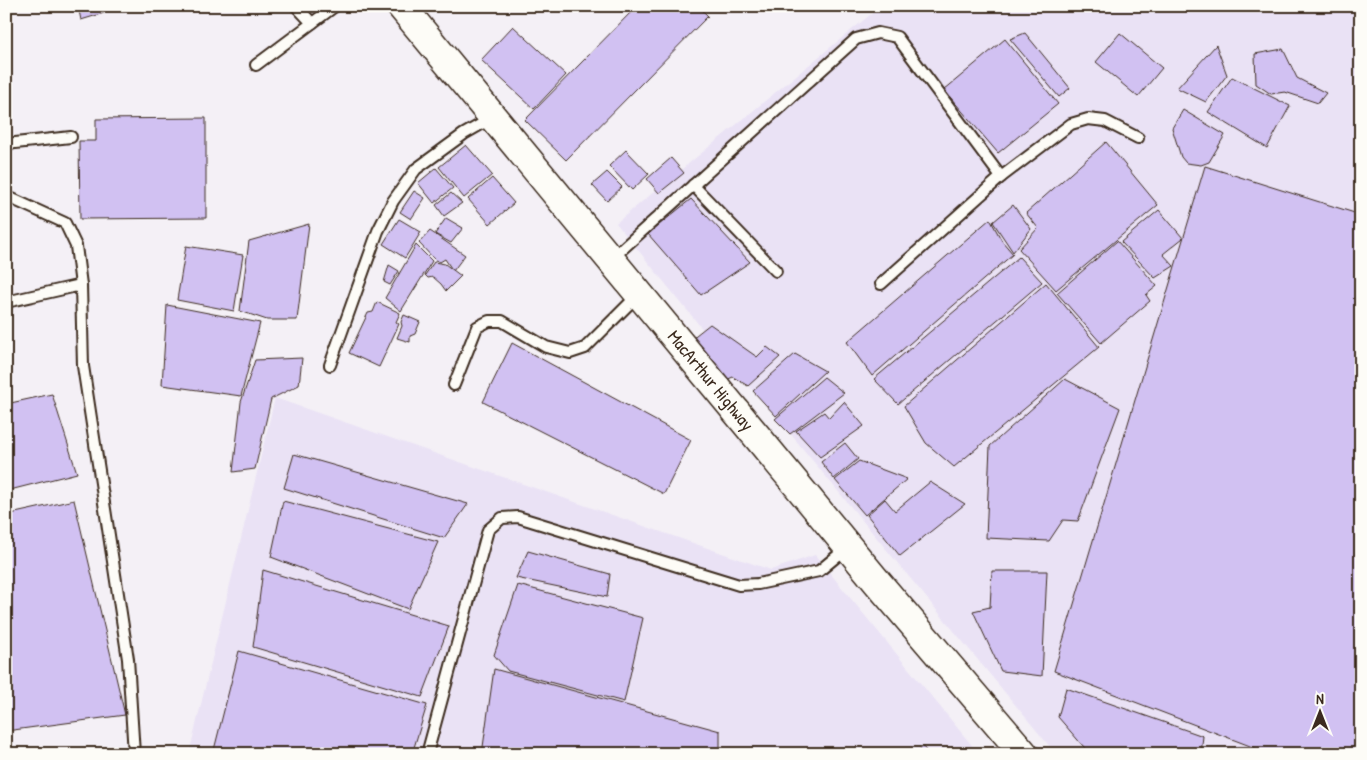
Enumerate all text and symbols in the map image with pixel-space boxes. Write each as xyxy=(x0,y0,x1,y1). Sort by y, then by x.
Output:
street label: MacArthur Highway xyxy=(662,325,760,436)
north arrow xyxy=(1294,688,1344,738)
text: N xyxy=(1316,689,1324,708)

